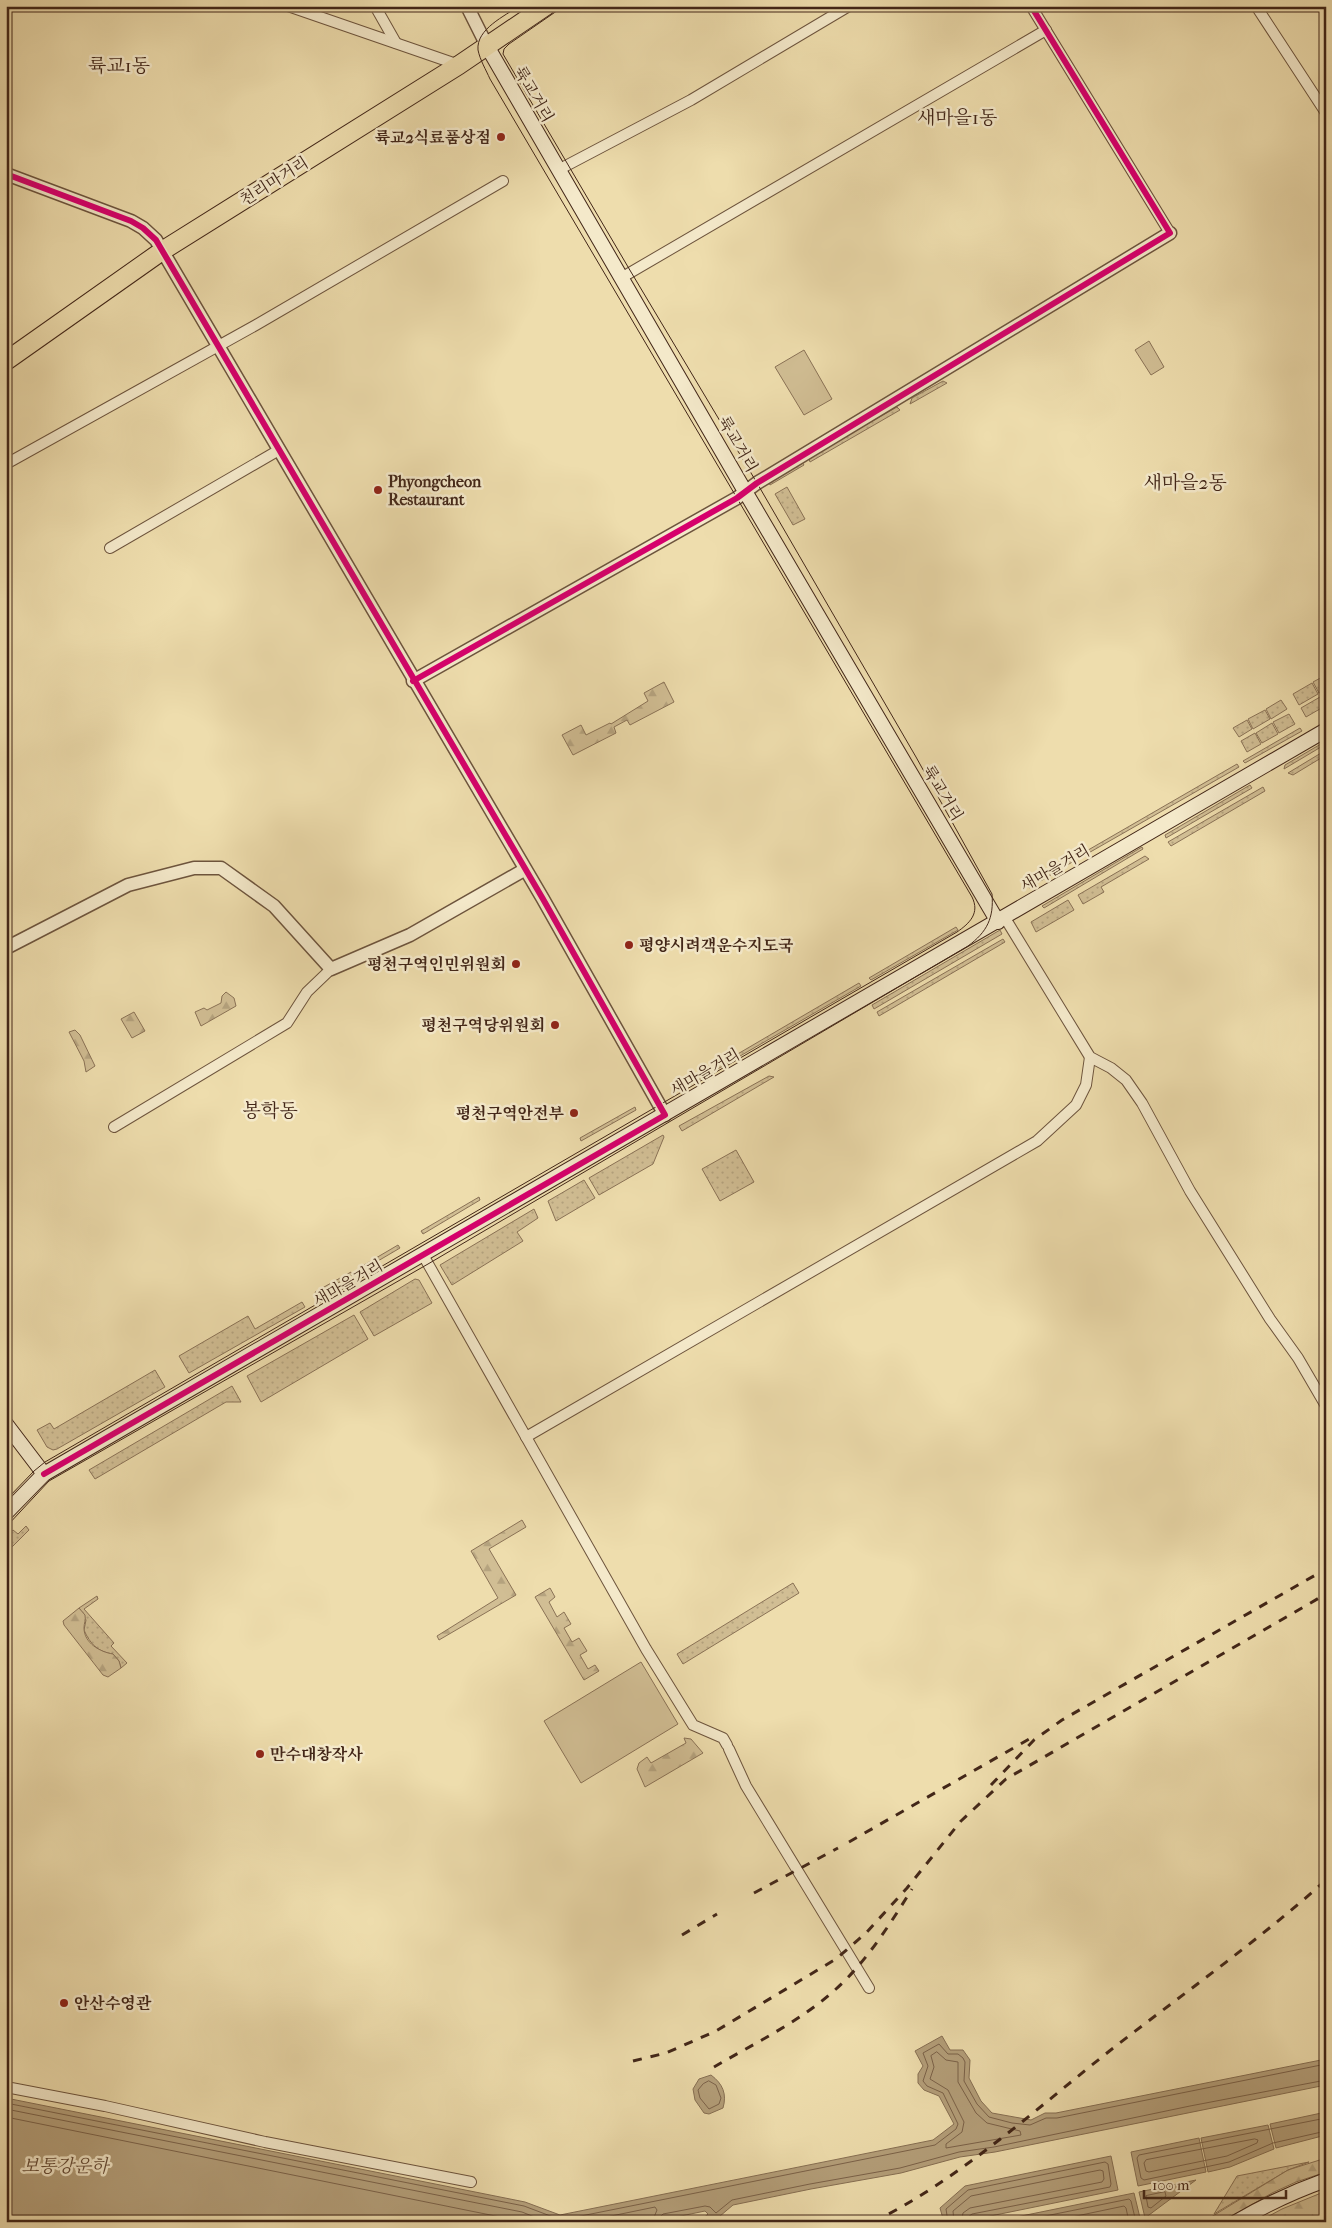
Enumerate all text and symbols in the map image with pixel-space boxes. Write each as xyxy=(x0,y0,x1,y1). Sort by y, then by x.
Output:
district label: 륙교1동 xyxy=(88,55,151,77)
street label: 륙교거리 xyxy=(510,62,558,126)
district label: 새마을1동 xyxy=(917,107,998,129)
place label: 륙교2식료품상점 xyxy=(375,128,491,147)
marker: 륙교2식료품상점 xyxy=(495,131,507,143)
street label: 천리마거리 xyxy=(236,152,312,210)
street label: 륙교거리 xyxy=(714,412,762,476)
place label: Phyongcheon Restaurant xyxy=(388,472,482,509)
district label: 새마을2동 xyxy=(1143,472,1227,494)
marker: Phyongcheon Restaurant xyxy=(372,484,384,496)
street label: 륙교거리 xyxy=(919,762,967,824)
street label: 새마을거리 xyxy=(1017,840,1093,896)
place label: 평양시려객운수지도국 xyxy=(639,936,794,955)
marker: 평양시려객운수지도국 xyxy=(623,939,635,951)
place label: 평천구역인민위원회 xyxy=(367,955,506,974)
marker: 평천구역인민위원회 xyxy=(510,958,522,970)
place label: 평천구역당위원회 xyxy=(421,1016,545,1035)
marker: 평천구역당위원회 xyxy=(549,1019,561,1031)
street label: 새마을거리 xyxy=(667,1044,743,1100)
district label: 봉학동 xyxy=(242,1100,298,1122)
place label: 평천구역안전부 xyxy=(456,1104,565,1123)
marker: 평천구역안전부 xyxy=(568,1107,580,1119)
street label: 새마을거리 xyxy=(310,1255,386,1311)
place label: 만수대창작사 xyxy=(270,1745,363,1764)
marker: 만수대창작사 xyxy=(254,1748,266,1760)
place label: 안산수영관 xyxy=(74,1994,152,2013)
marker: 안산수영관 xyxy=(58,1997,70,2009)
water label: 보통강운하 xyxy=(22,2156,111,2177)
scale bar xyxy=(1144,2168,1287,2200)
text: 100 m xyxy=(1152,2176,1190,2194)

